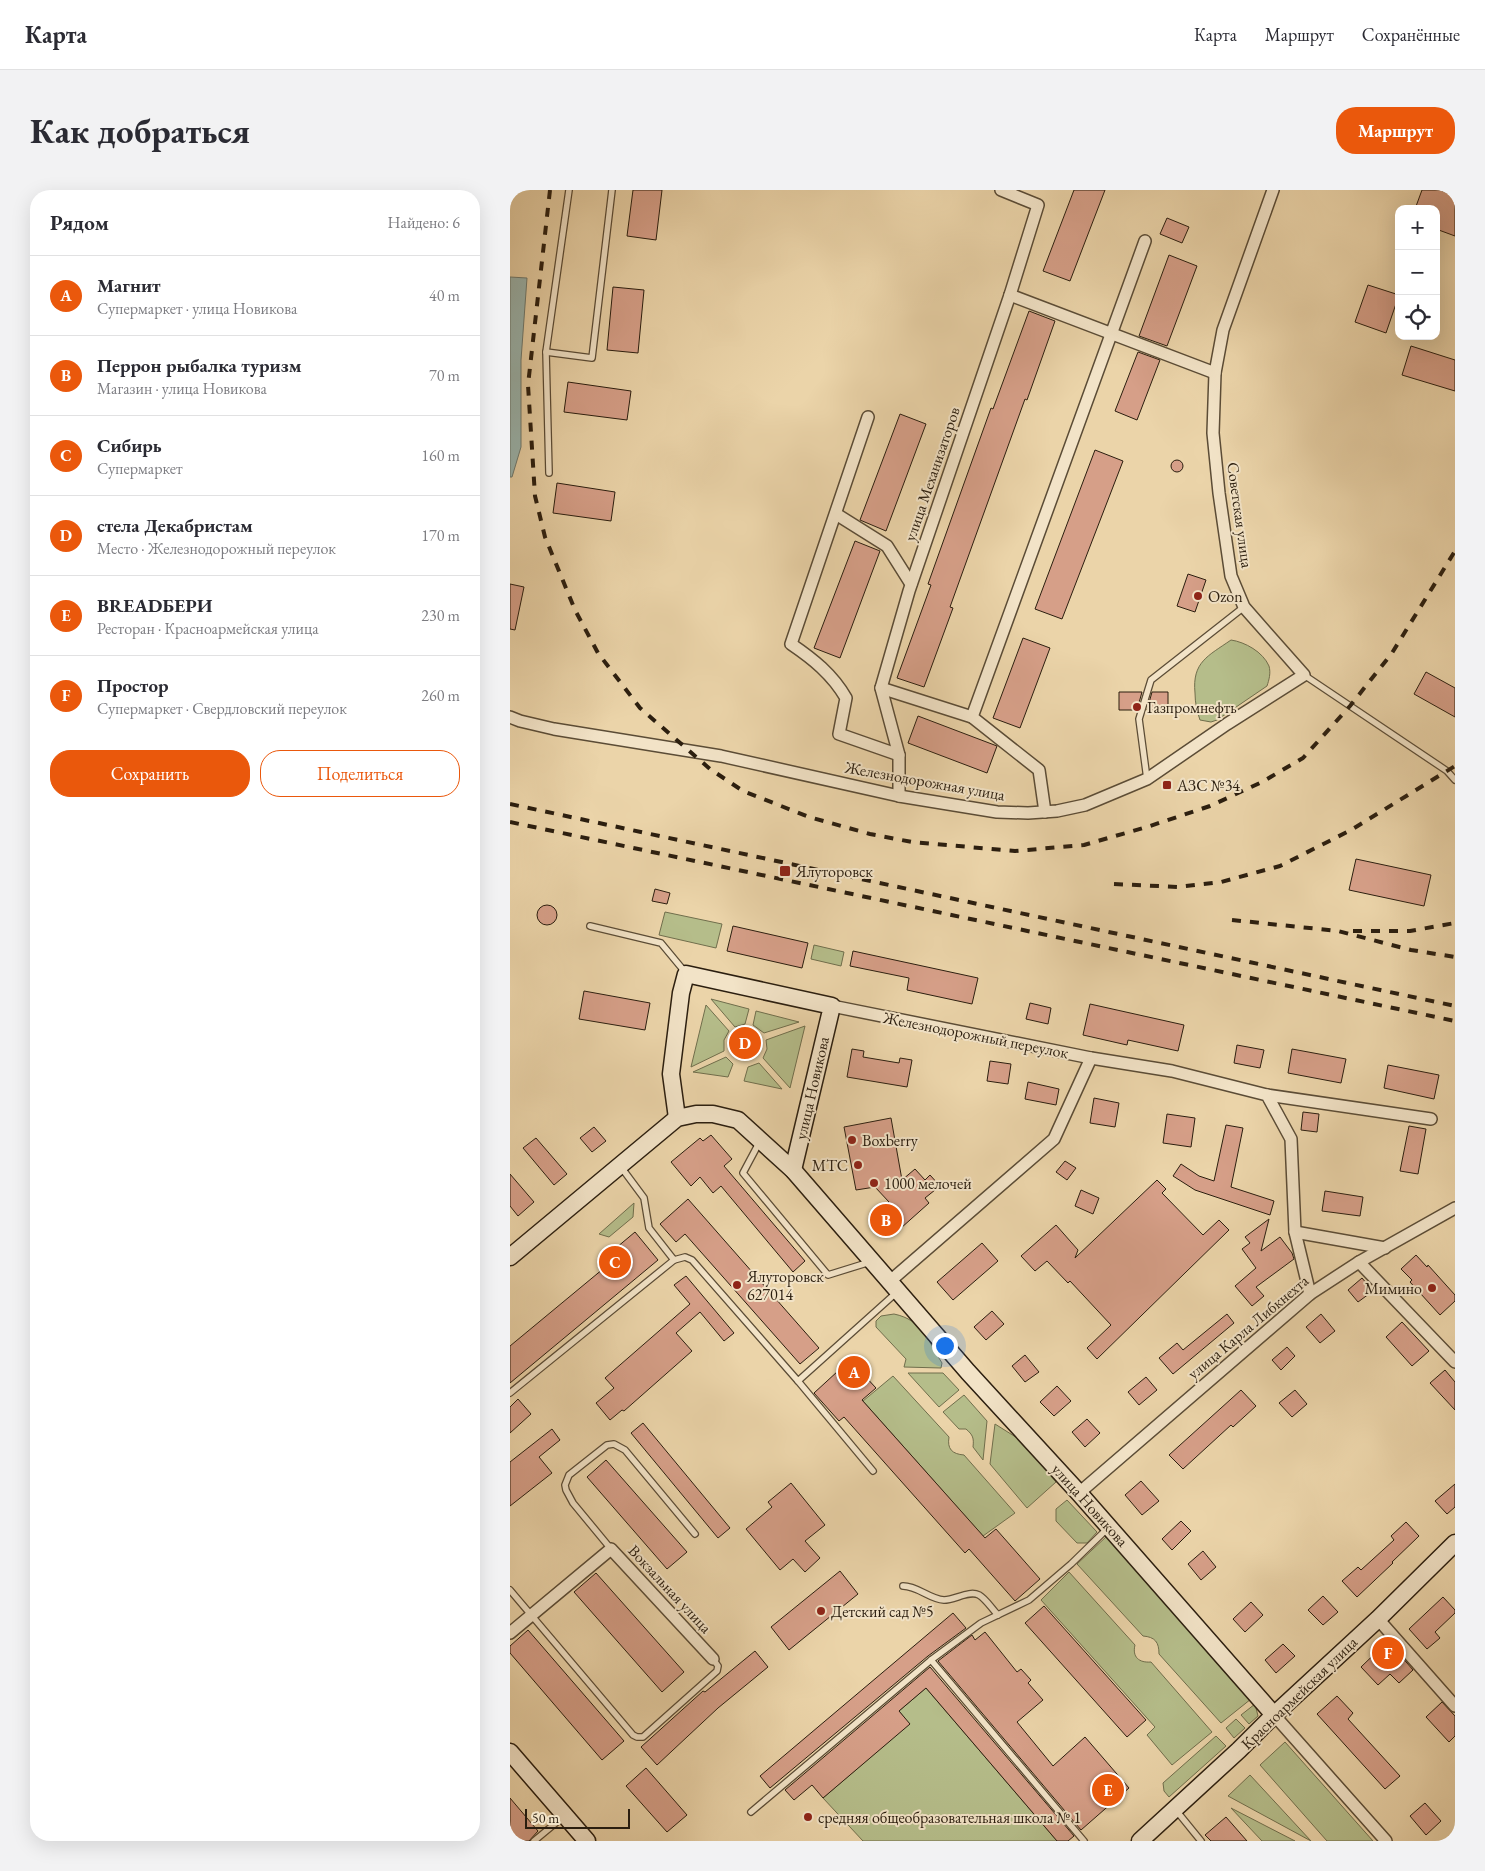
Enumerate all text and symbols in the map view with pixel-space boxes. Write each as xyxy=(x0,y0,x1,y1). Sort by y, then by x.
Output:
text: Карта xyxy=(25,19,87,50)
text: Карта xyxy=(1194,23,1237,46)
text: Маршрут xyxy=(1265,23,1334,46)
text: Сохранённые xyxy=(1362,23,1460,46)
button: Маршрут xyxy=(1336,107,1455,154)
text: Как добраться xyxy=(30,108,250,153)
map controls xyxy=(1395,205,1440,340)
button: + xyxy=(1395,205,1440,250)
text: Рядом xyxy=(50,209,109,236)
text: Найдено: 6 xyxy=(388,212,460,233)
button: − xyxy=(1395,250,1440,295)
text: Магнит xyxy=(97,273,161,298)
text: A xyxy=(60,285,72,306)
text: 40 m xyxy=(429,285,460,306)
button: locate xyxy=(1395,295,1440,340)
text: Супермаркет · улица Новикова xyxy=(97,298,297,319)
text: Перрон рыбалка туризм xyxy=(97,353,302,378)
text: B xyxy=(61,365,71,386)
text: 70 m xyxy=(429,365,460,386)
text: Магазин · улица Новикова xyxy=(97,378,267,399)
street label: улица Механизаторов xyxy=(899,404,965,544)
text: Сибирь xyxy=(97,433,162,458)
text: C xyxy=(60,445,72,466)
text: 160 m xyxy=(421,445,460,466)
text: Супермаркет xyxy=(97,458,183,479)
street label: Советская улица xyxy=(1222,461,1258,570)
text: стела Декабристам xyxy=(97,513,253,538)
text: D xyxy=(60,525,72,546)
text: 170 m xyxy=(421,525,460,546)
text: Место · Железнодорожный переулок xyxy=(97,538,336,559)
place label: Ozon xyxy=(1208,586,1243,607)
marker: Ozon xyxy=(1192,590,1204,602)
text: BREADБЕРИ xyxy=(97,593,212,618)
text: E xyxy=(61,605,71,626)
text: 230 m xyxy=(421,605,460,626)
text: Ресторан · Красноармейская улица xyxy=(97,618,319,639)
text: Простор xyxy=(97,673,168,698)
text: F xyxy=(62,685,70,706)
text: 260 m xyxy=(421,685,460,706)
place label: Газпромнефть xyxy=(1147,697,1237,718)
text: Супермаркет · Свердловский переулок xyxy=(97,698,347,719)
marker: Газпромнефть xyxy=(1131,701,1143,713)
button: Сохранить xyxy=(50,750,250,797)
button: Поделиться xyxy=(260,750,460,797)
street label: Железнодорожная улица xyxy=(842,756,1007,806)
place label: АЗС №34 xyxy=(1176,775,1240,796)
marker: АЗС №34 xyxy=(1161,779,1173,791)
place label: Ялуторовск xyxy=(795,861,873,882)
marker: Ялуторовск xyxy=(778,864,792,878)
street label: Железнодорожный переулок xyxy=(881,1007,1071,1063)
pin: D xyxy=(729,1024,761,1062)
street label: улица Новикова xyxy=(790,1034,834,1142)
place label: Boxberry xyxy=(862,1130,919,1151)
marker: Boxberry xyxy=(846,1134,858,1146)
place label: МТС xyxy=(812,1155,848,1176)
marker: МТС xyxy=(852,1159,864,1171)
place label: 1000 мелочей xyxy=(884,1173,972,1194)
marker: 1000 мелочей xyxy=(868,1177,880,1189)
pin: B xyxy=(870,1201,902,1239)
pin: C xyxy=(599,1243,631,1281)
place label: Ялуторовск 627014 xyxy=(746,1266,824,1305)
street label: улица Карла Либкнехта xyxy=(1183,1270,1313,1384)
place label: Мимино xyxy=(1364,1278,1422,1299)
marker: Ялуторовск 627014 xyxy=(731,1279,743,1291)
marker: Мимино xyxy=(1426,1282,1438,1294)
your location xyxy=(932,1333,958,1359)
pin: A xyxy=(838,1353,870,1391)
street label: улица Новикова xyxy=(1047,1459,1133,1552)
street label: Вокзальная улица xyxy=(624,1540,717,1638)
place label: Детский сад №5 xyxy=(831,1601,934,1622)
marker: Детский сад №5 xyxy=(815,1605,827,1617)
street label: Красноармейская улица xyxy=(1236,1631,1362,1754)
pin: F xyxy=(1372,1634,1404,1672)
pin: E xyxy=(1092,1771,1124,1809)
scale bar xyxy=(525,1806,630,1829)
place label: средняя общеобразовательная школа № 1 xyxy=(818,1807,1081,1828)
text: 50 m xyxy=(532,1809,559,1827)
marker: средняя общеобразовательная школа № 1 xyxy=(802,1811,814,1823)

